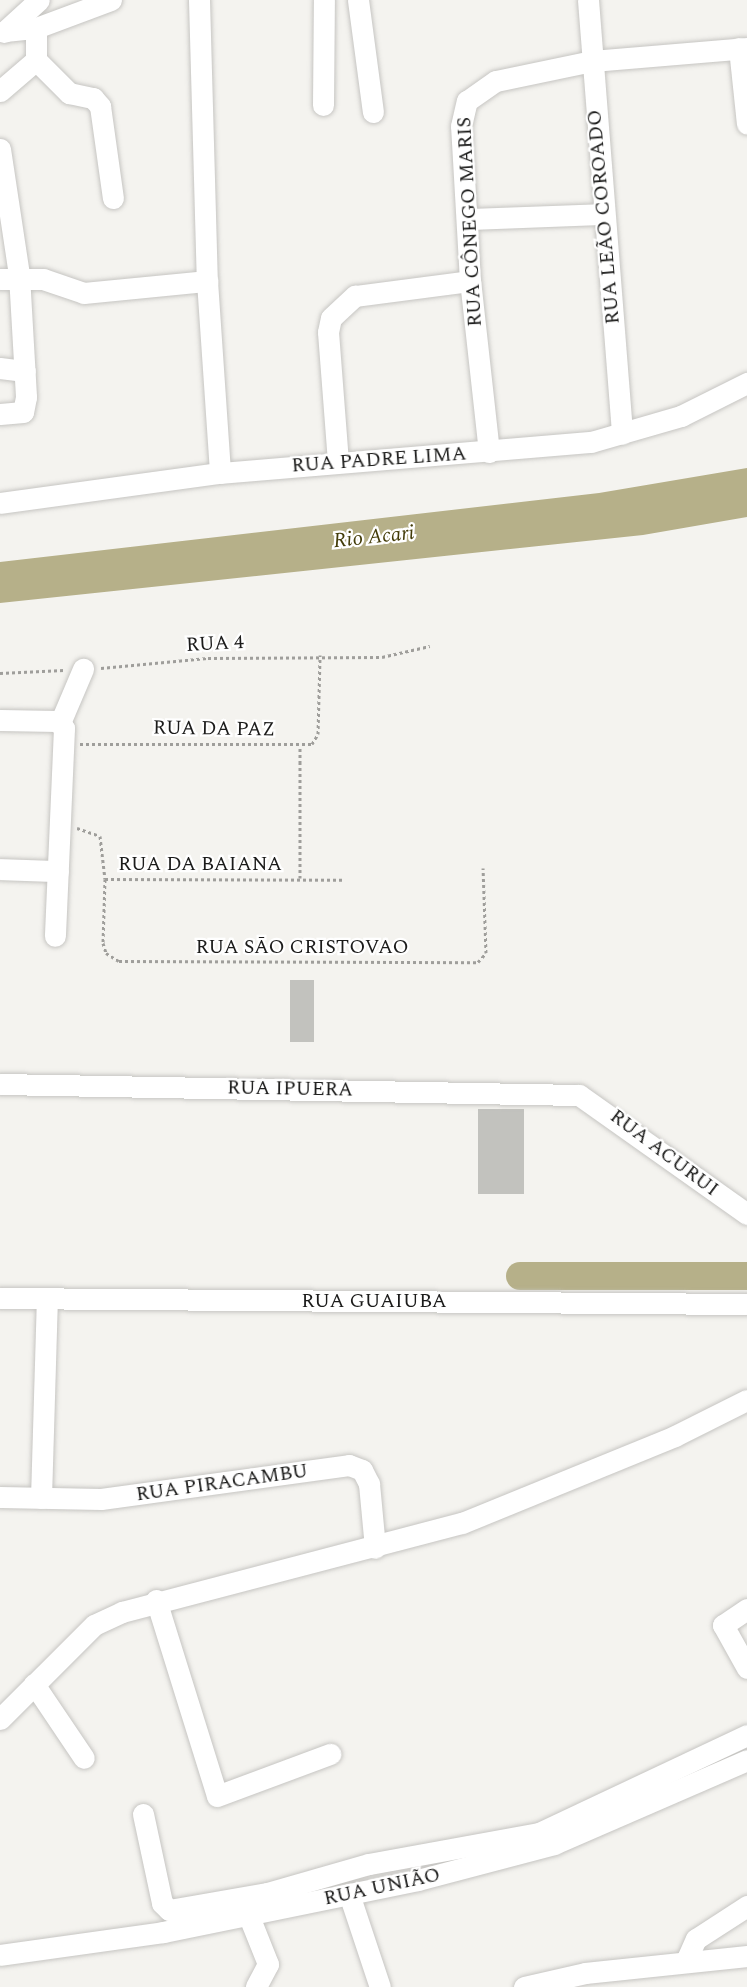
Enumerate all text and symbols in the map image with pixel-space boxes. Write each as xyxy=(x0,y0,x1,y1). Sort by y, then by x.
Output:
street label: RUA LEÃO COROADO xyxy=(583,109,625,325)
street label: RUA CÔNEGO MARIS xyxy=(453,117,487,327)
street label: RUA PADRE LIMA xyxy=(291,442,467,478)
water label: Rio Acari xyxy=(332,520,416,554)
street label: RUA 4 xyxy=(185,630,245,658)
street label: RUA DA PAZ xyxy=(153,716,275,742)
street label: RUA DA BAIANA xyxy=(118,852,282,876)
street label: RUA SĀO CRISTOVAO xyxy=(195,935,409,959)
street label: RUA IPUERA xyxy=(227,1076,353,1102)
street label: RUA ACURUI xyxy=(605,1104,723,1202)
street label: RUA GUAIUBA xyxy=(301,1289,447,1313)
street label: RUA PIRACAMBU xyxy=(134,1459,310,1507)
street label: RUA UNIÃO xyxy=(322,1863,442,1911)

